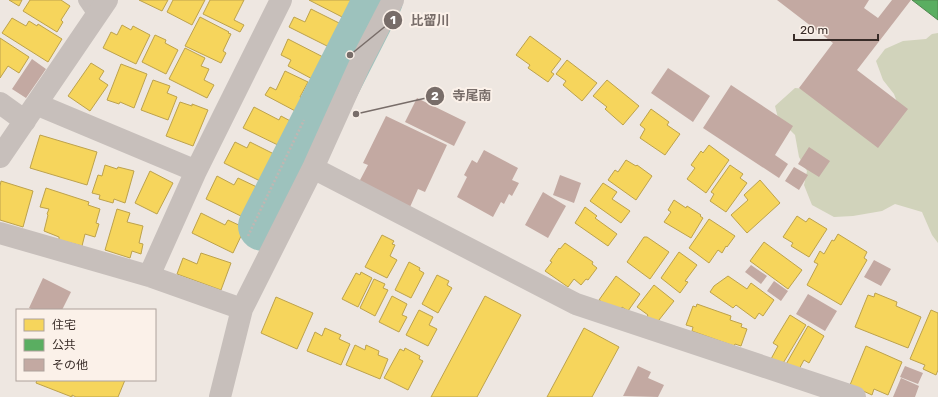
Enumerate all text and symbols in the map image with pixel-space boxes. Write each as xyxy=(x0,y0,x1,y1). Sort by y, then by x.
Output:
callout: 比留川 xyxy=(383,8,458,33)
text: 1 xyxy=(390,13,396,27)
text: 比留川 xyxy=(410,13,450,28)
scale bar xyxy=(794,16,878,42)
text: 20 m xyxy=(800,23,828,37)
callout: 寺尾南 xyxy=(425,83,500,108)
text: 寺尾南 xyxy=(452,88,492,103)
text: 2 xyxy=(431,89,439,103)
legend xyxy=(16,309,156,381)
text: 住宅 xyxy=(52,318,76,332)
text: 公共 xyxy=(52,338,76,352)
text: その他 xyxy=(52,358,88,372)

